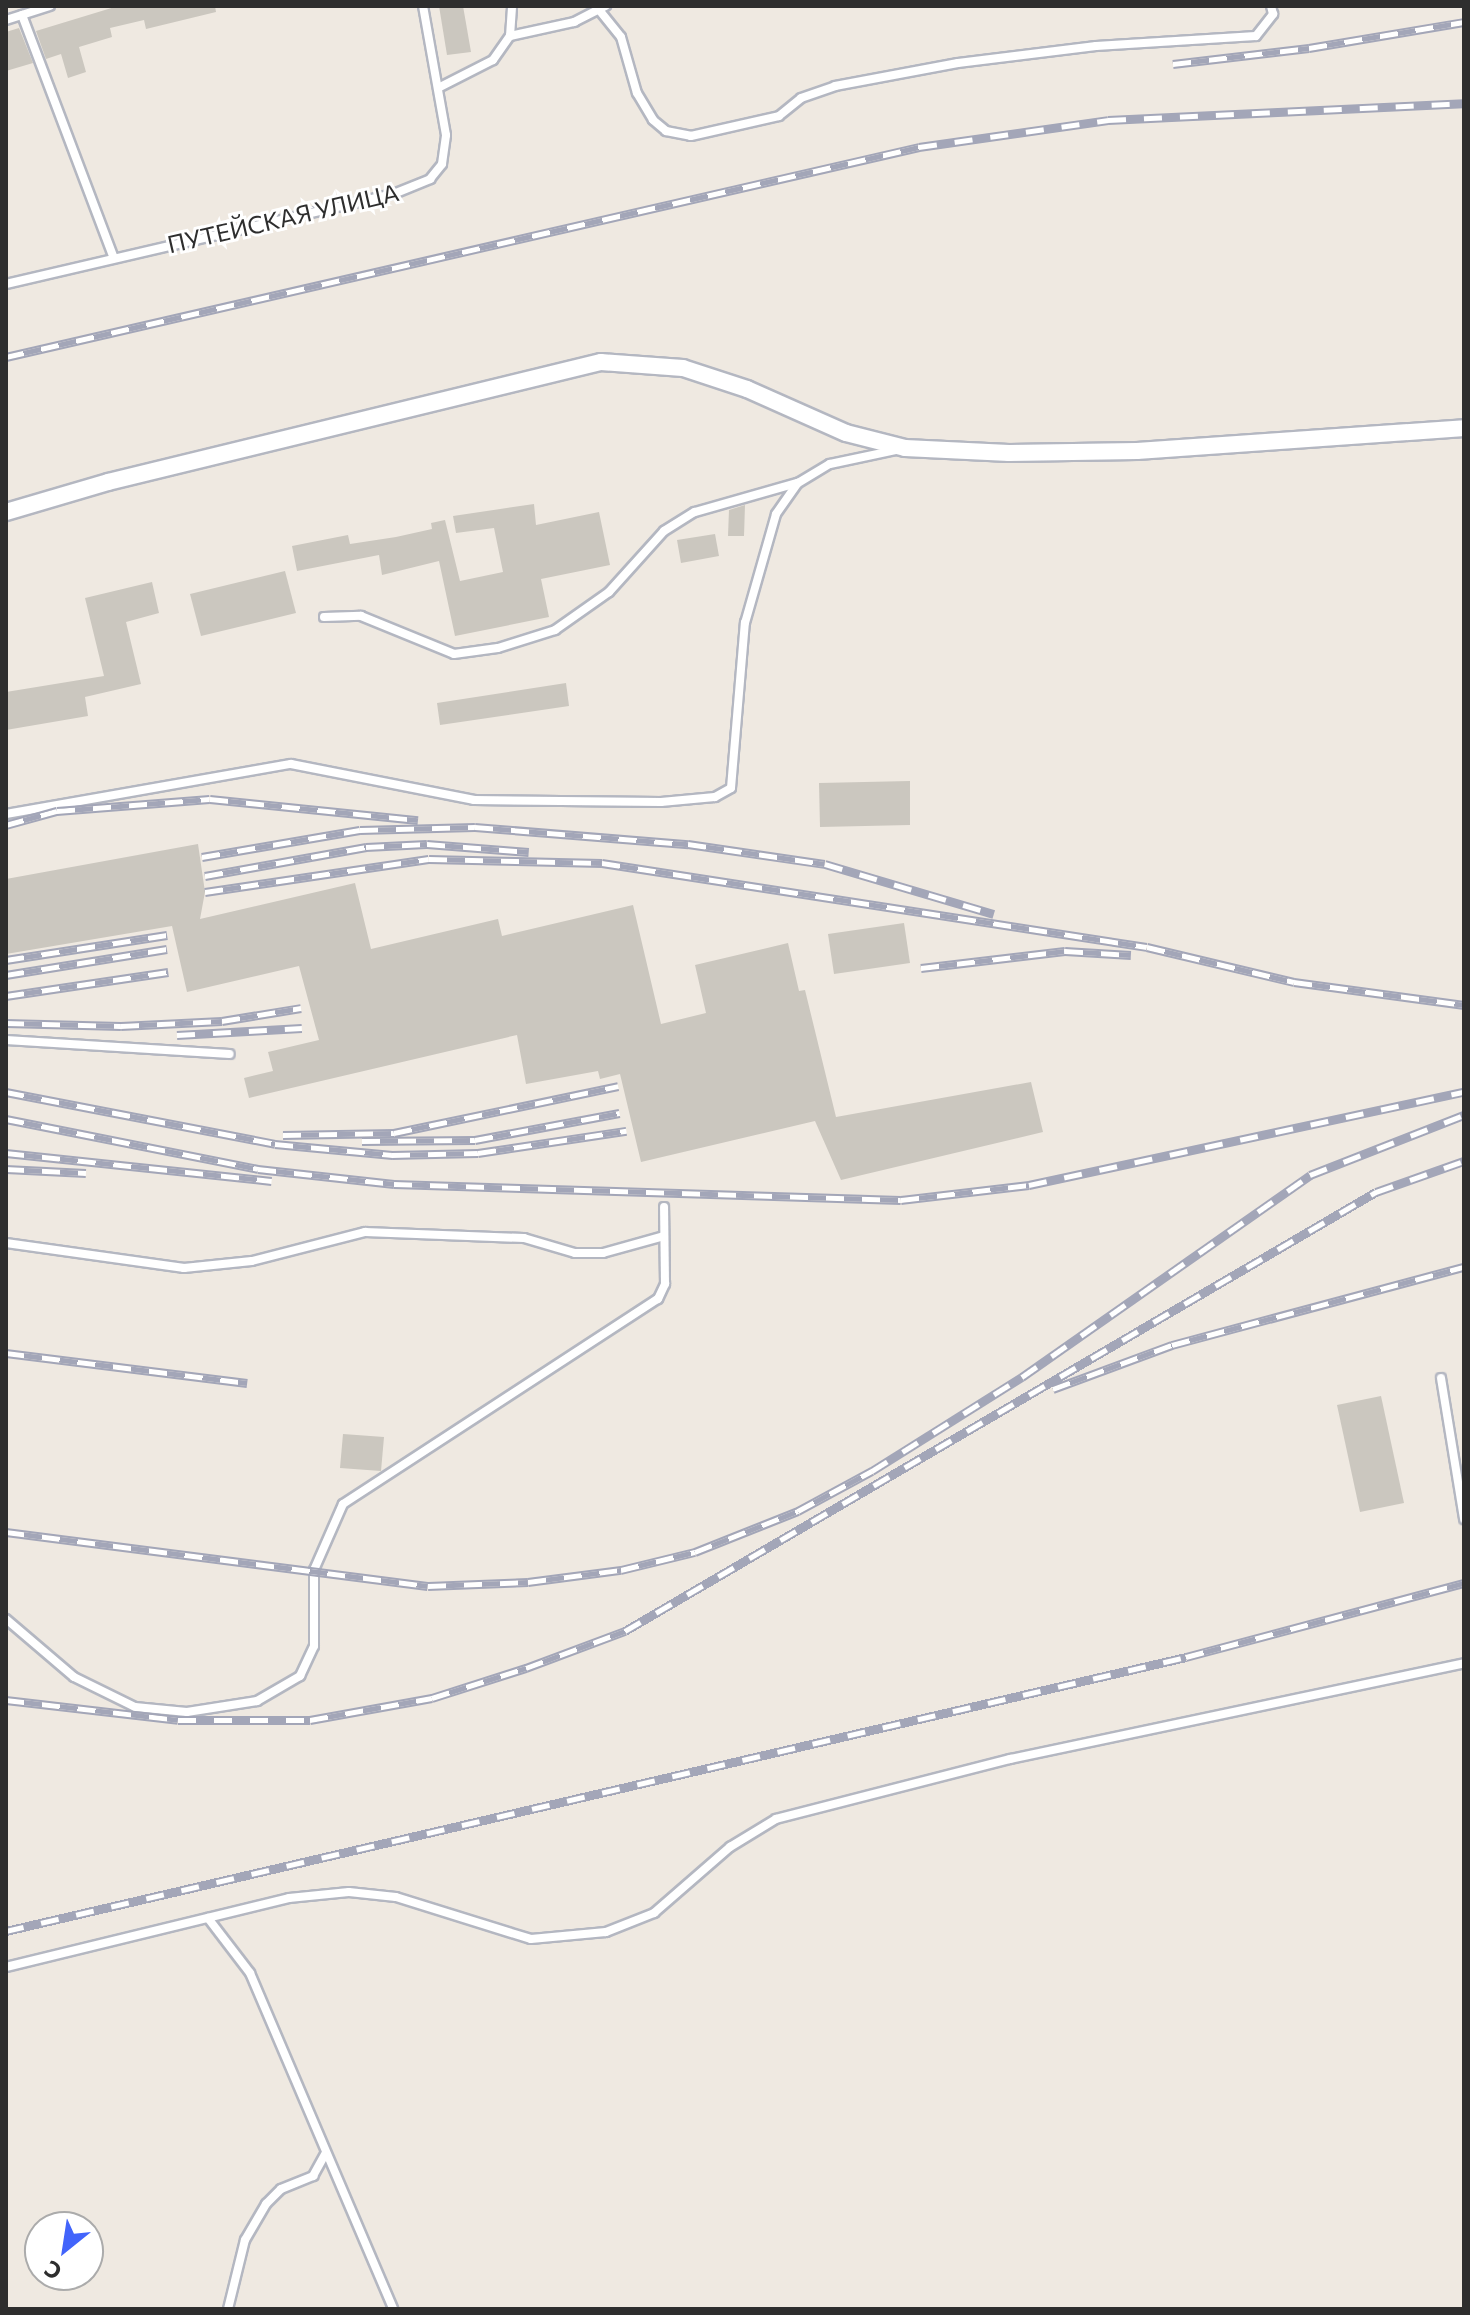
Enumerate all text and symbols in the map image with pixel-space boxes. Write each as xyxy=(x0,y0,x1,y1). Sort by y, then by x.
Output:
street label: ПУТЕЙСКАЯ УЛИЦА xyxy=(164,177,402,259)
north arrow xyxy=(24,2211,104,2291)
text: С xyxy=(39,2255,66,2286)

